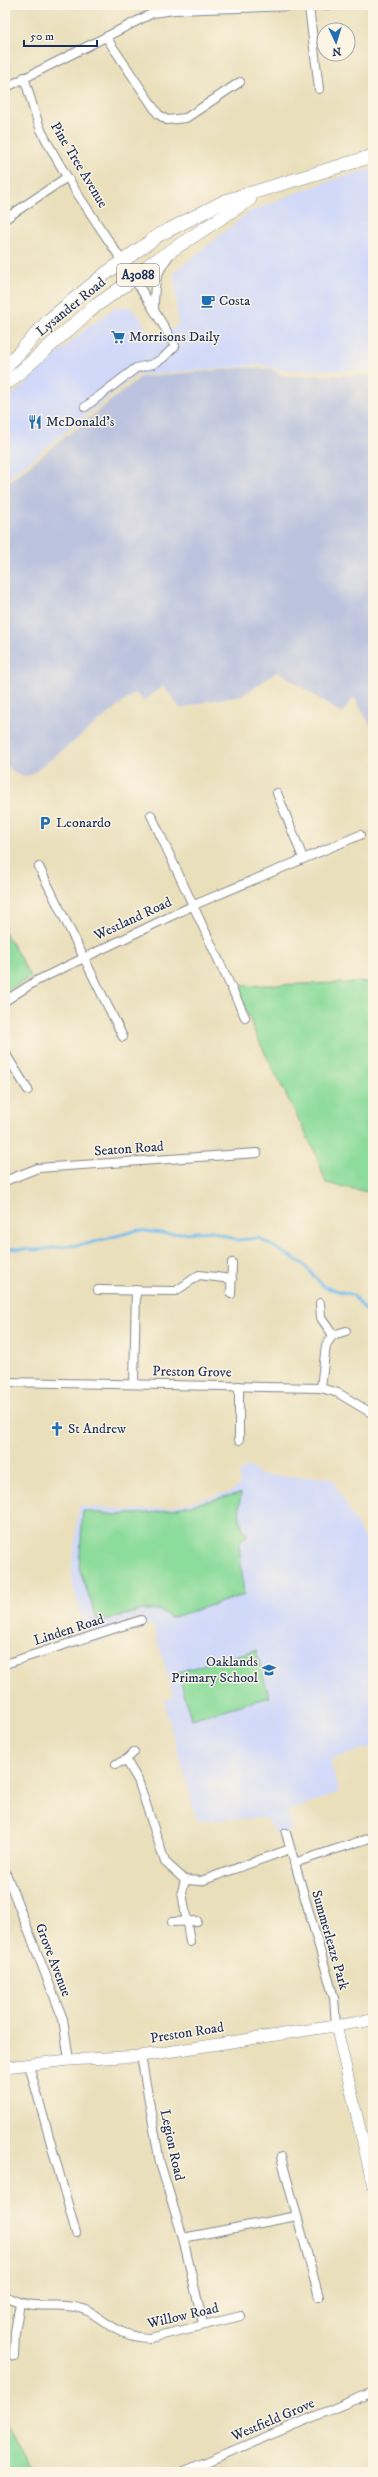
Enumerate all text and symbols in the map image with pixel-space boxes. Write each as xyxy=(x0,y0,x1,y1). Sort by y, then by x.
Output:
scale bar xyxy=(24,22,97,48)
north arrow xyxy=(316,22,356,62)
text: 50 m xyxy=(30,29,54,44)
text: N xyxy=(332,44,342,58)
street label: Pine Tree Avenue xyxy=(46,119,112,211)
road number: A3088 xyxy=(117,264,159,286)
street label: Lysander Road xyxy=(33,273,109,341)
place label: Costa xyxy=(219,292,250,310)
cafe icon: Costa xyxy=(200,293,216,309)
place label: Morrisons Daily xyxy=(129,328,220,346)
supermarket icon: Morrisons Daily xyxy=(110,329,126,345)
place label: McDonald's xyxy=(46,413,115,431)
restaurant icon: McDonald's xyxy=(27,414,43,430)
place label: Leonardo xyxy=(56,814,111,832)
parking icon: Leonardo xyxy=(37,815,53,831)
street label: Westland Road xyxy=(90,893,175,945)
street label: Seaton Road xyxy=(94,1138,164,1160)
street label: Preston Grove xyxy=(152,1362,232,1382)
place label: St Andrew xyxy=(68,1420,126,1438)
church icon: St Andrew xyxy=(49,1421,65,1437)
street label: Linden Road xyxy=(31,1610,107,1650)
place label: Oaklands Primary School xyxy=(171,1653,259,1687)
school or university icon: Oaklands Primary School xyxy=(261,1662,277,1678)
street label: Summerleaze Park xyxy=(307,1888,353,1992)
street label: Grove Avenue xyxy=(31,1921,75,1999)
street label: Preston Road xyxy=(149,2018,225,2048)
street label: Legion Road xyxy=(156,2108,188,2182)
street label: Willow Road xyxy=(145,2299,220,2333)
street label: Westfield Grove xyxy=(228,2394,318,2446)

